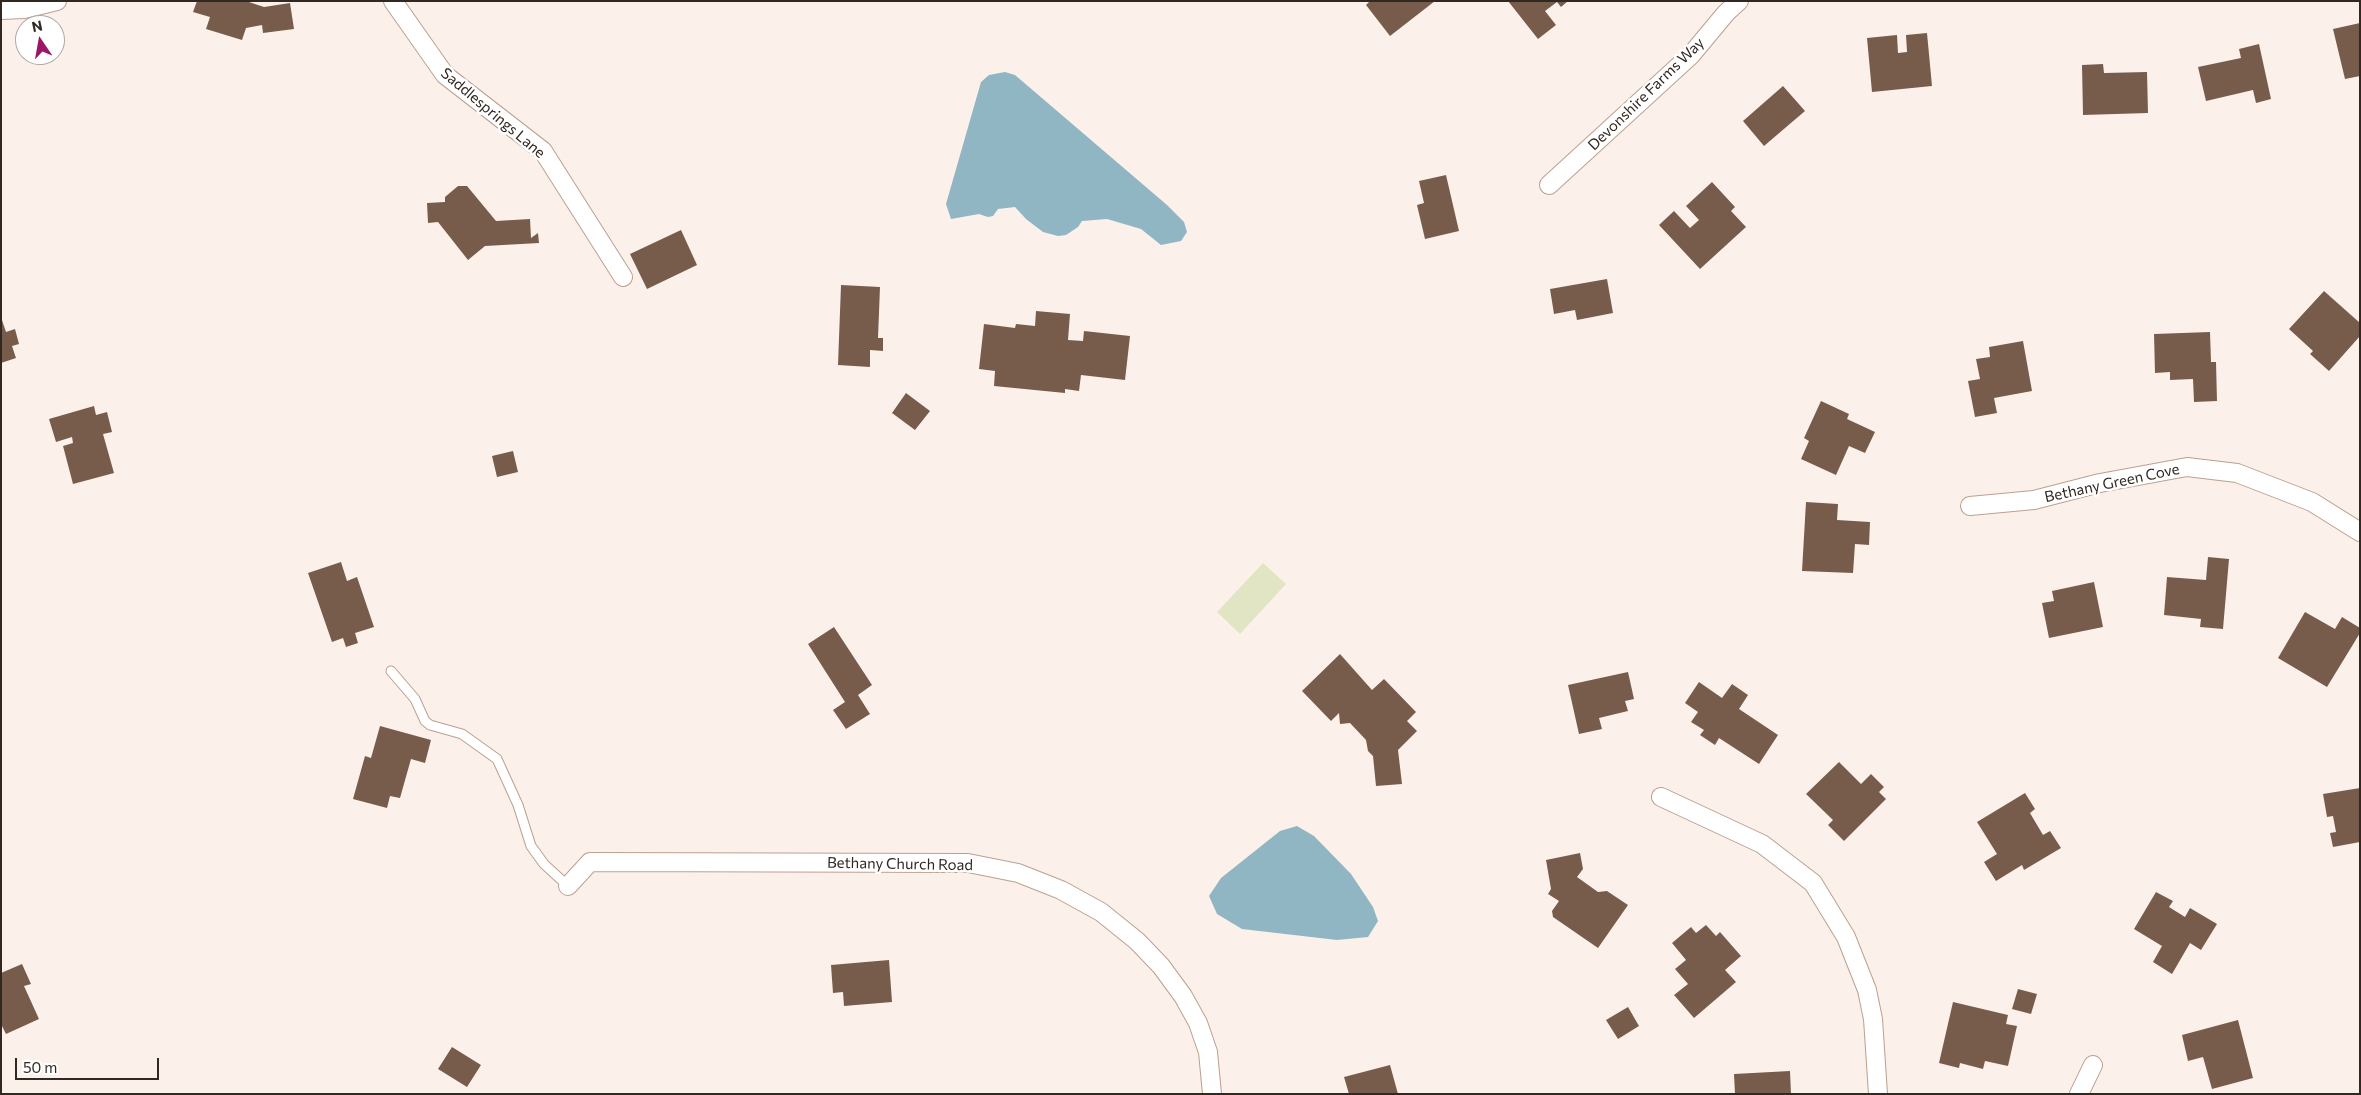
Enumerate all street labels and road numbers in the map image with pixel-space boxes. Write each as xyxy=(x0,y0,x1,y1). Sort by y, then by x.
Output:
street label: Devonshire Farms Way xyxy=(1584,34,1708,154)
street label: Saddlesprings Lane xyxy=(437,64,549,162)
street label: Bethany Green Cove xyxy=(2043,460,2181,506)
street label: Bethany Church Road xyxy=(827,854,973,874)

